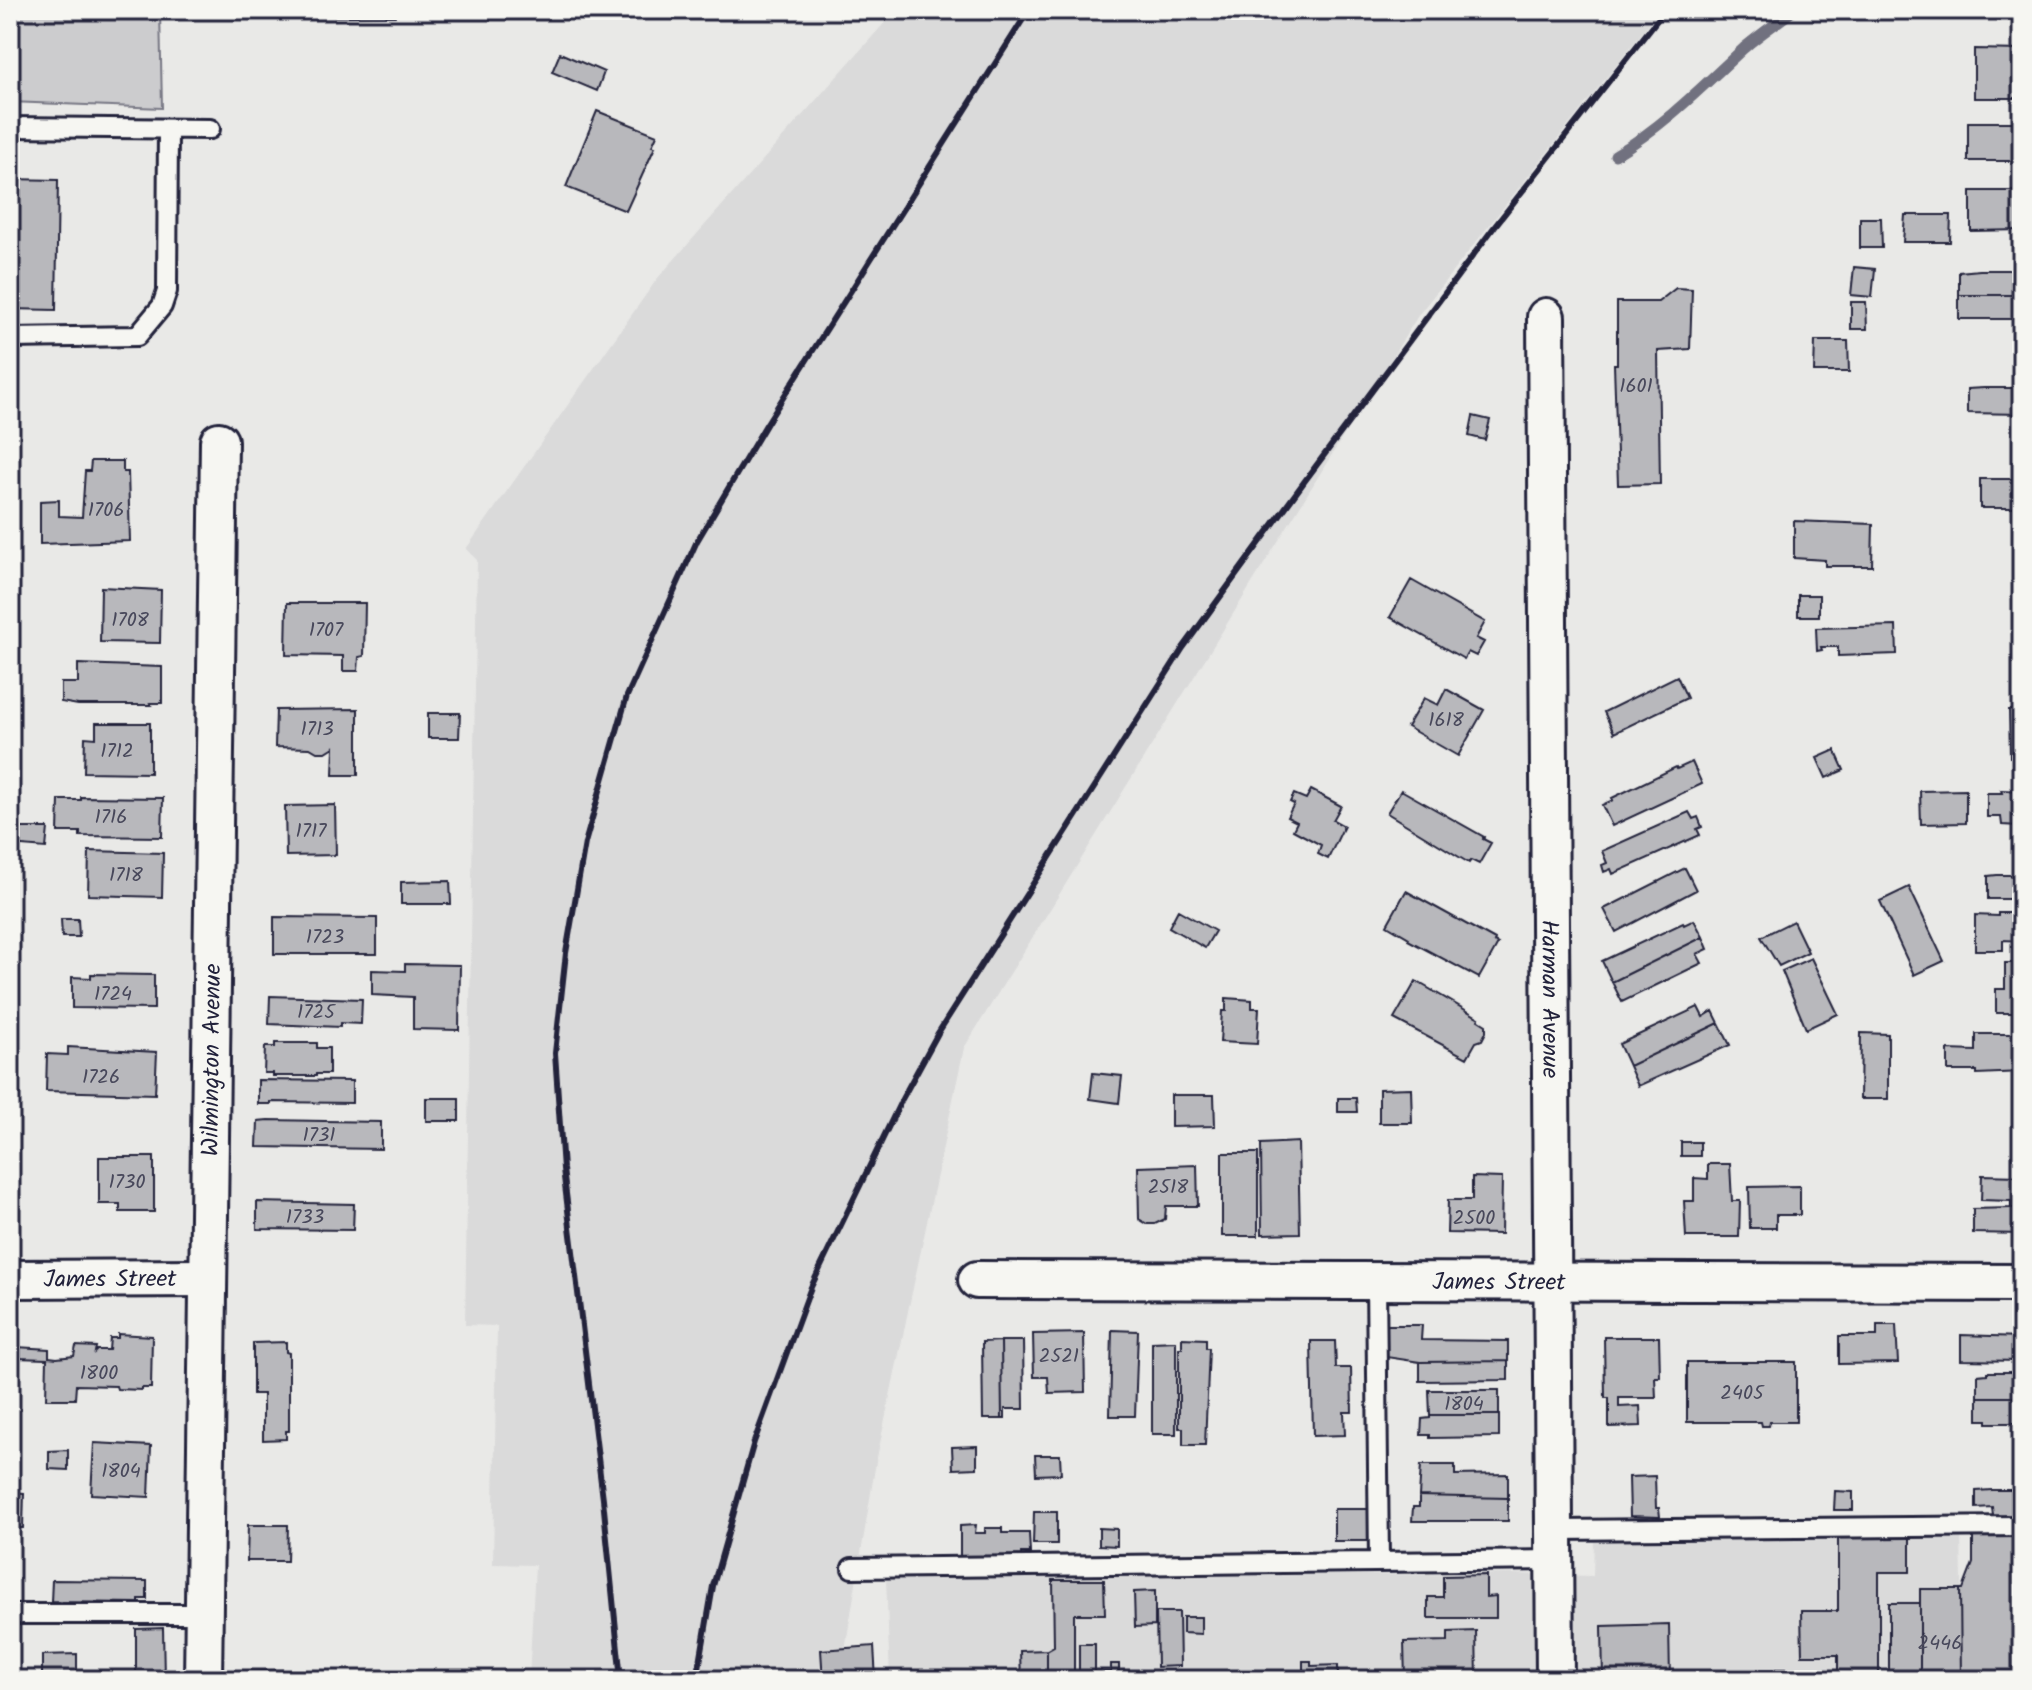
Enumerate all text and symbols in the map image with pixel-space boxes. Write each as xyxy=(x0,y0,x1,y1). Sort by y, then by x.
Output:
house number: 1601 xyxy=(1619,371,1653,403)
house number: 1706 xyxy=(88,495,124,527)
house number: 1708 xyxy=(111,605,150,637)
house number: 1707 xyxy=(309,615,344,647)
house number: 1618 xyxy=(1428,705,1465,737)
house number: 1713 xyxy=(300,714,334,746)
house number: 1712 xyxy=(100,736,134,768)
house number: 1716 xyxy=(95,802,127,834)
house number: 1717 xyxy=(296,816,327,848)
house number: 1718 xyxy=(109,860,144,892)
street label: Harman Avenue xyxy=(1529,919,1569,1079)
house number: 1723 xyxy=(306,922,344,954)
street label: Wilmington Avenue xyxy=(192,963,233,1157)
house number: 1724 xyxy=(94,979,132,1011)
house number: 1725 xyxy=(297,997,336,1029)
house number: 1726 xyxy=(82,1062,120,1094)
house number: 1731 xyxy=(302,1120,336,1152)
house number: 1730 xyxy=(109,1167,145,1199)
house number: 2518 xyxy=(1148,1172,1189,1204)
house number: 1733 xyxy=(286,1202,324,1234)
house number: 2500 xyxy=(1453,1203,1495,1235)
street label: James Street xyxy=(43,1260,177,1300)
street label: James Street xyxy=(1432,1263,1566,1303)
house number: 2521 xyxy=(1039,1341,1079,1373)
house number: 1800 xyxy=(80,1358,118,1390)
house number: 2405 xyxy=(1720,1378,1765,1410)
house number: 1804 xyxy=(1444,1389,1484,1421)
house number: 1804 xyxy=(101,1456,141,1488)
house number: 2446 xyxy=(1918,1628,1962,1660)

